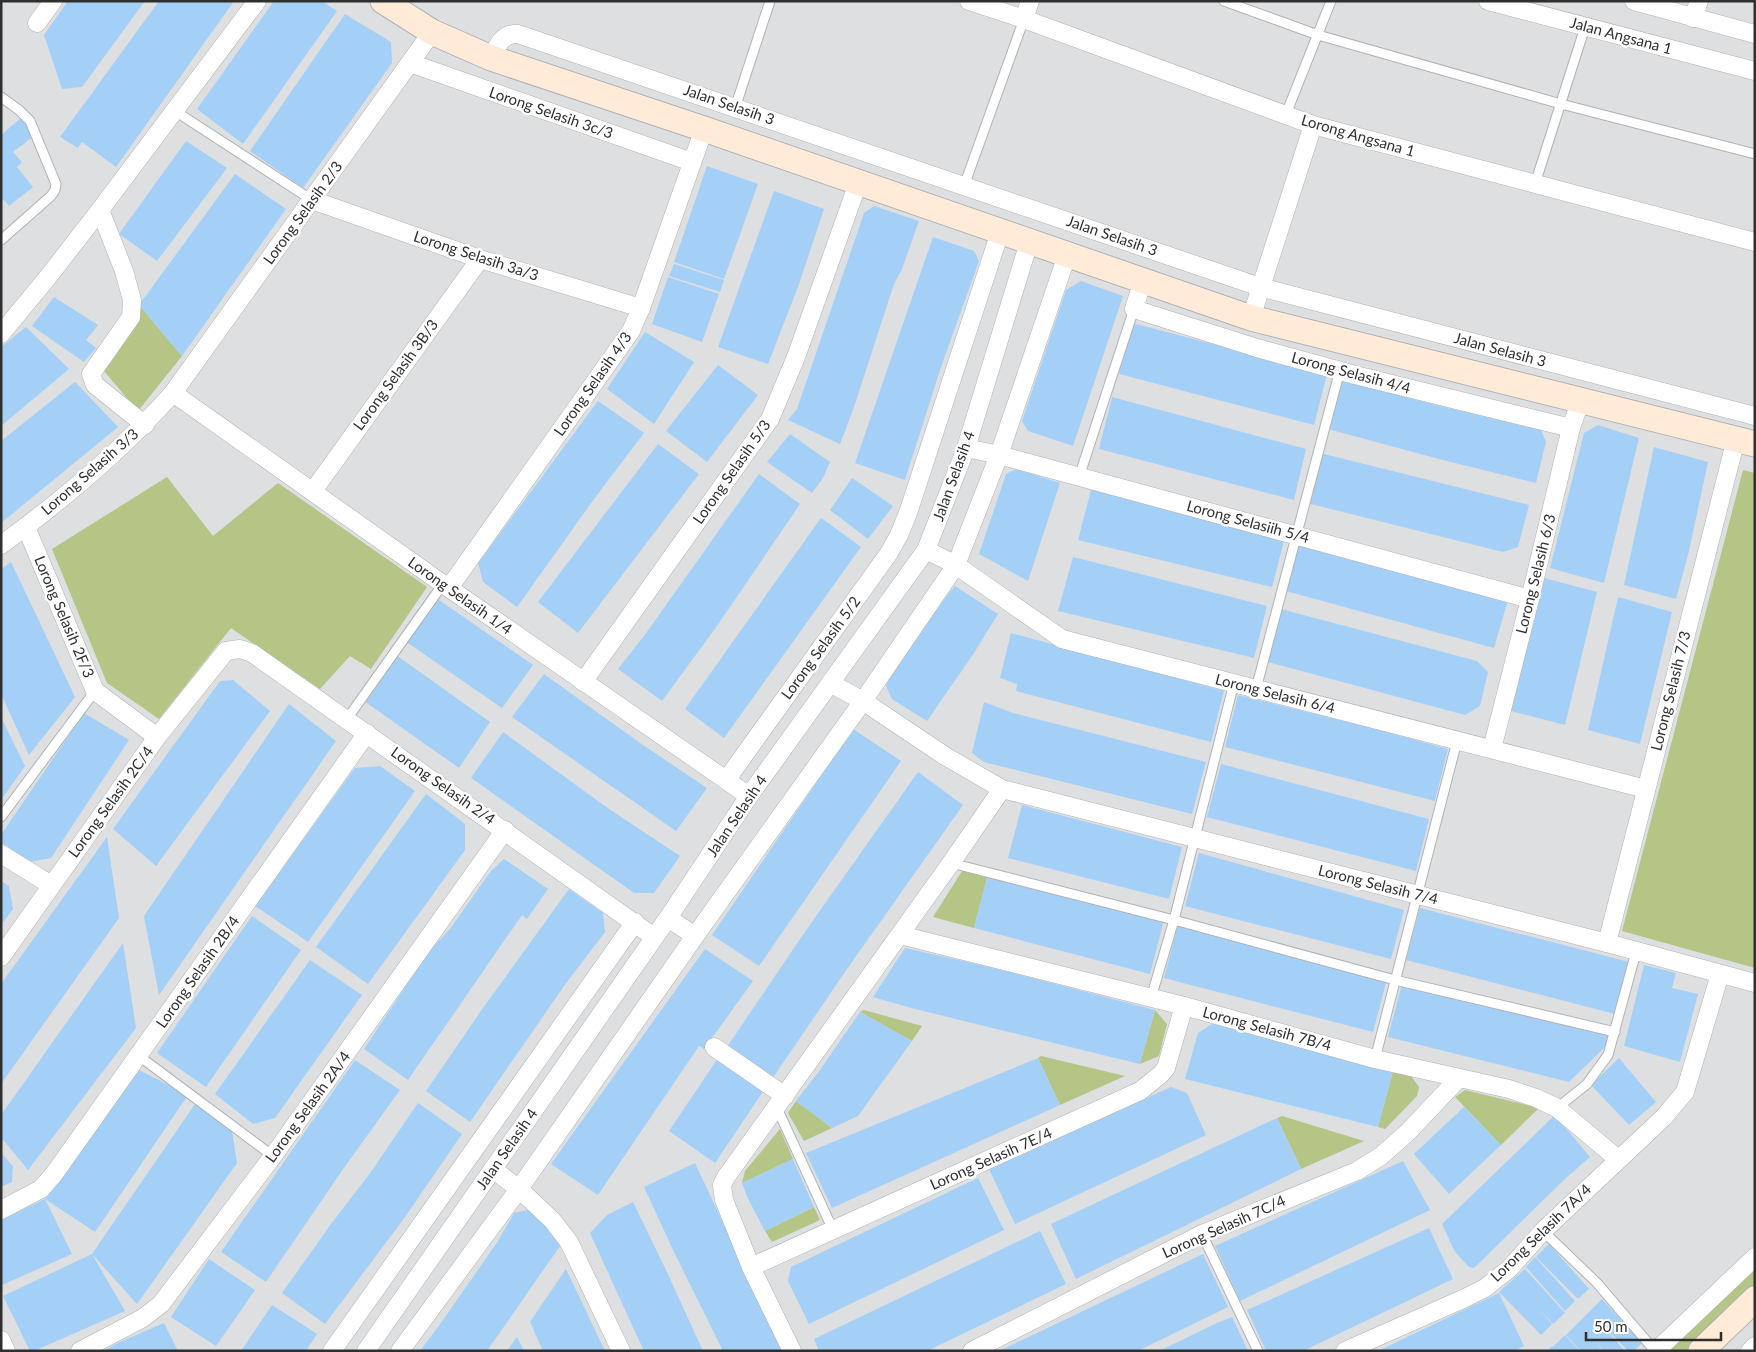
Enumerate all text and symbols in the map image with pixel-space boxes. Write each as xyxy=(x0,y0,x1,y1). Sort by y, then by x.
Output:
street label: Jalan Angsana 1 xyxy=(1568,13,1674,57)
street label: Jalan Selasih 3 xyxy=(682,80,777,128)
street label: Lorong Selasih 3c/3 xyxy=(487,82,616,142)
street label: Lorong Angsana 1 xyxy=(1299,110,1417,160)
street label: Lorong Selasih 2/3 xyxy=(259,157,346,267)
street label: Jalan Selasih 3 xyxy=(1065,211,1160,259)
street label: Lorong Selasih 3a/3 xyxy=(412,226,541,284)
street label: Lorong Selasih 3B/3 xyxy=(349,316,441,433)
street label: Lorong Selasih 4/3 xyxy=(550,328,635,439)
street label: Jalan Selasih 3 xyxy=(1452,328,1548,370)
street label: Lorong Selasih 4/4 xyxy=(1290,347,1413,397)
street label: Lorong Selasih 5/3 xyxy=(689,416,774,527)
street label: Lorong Selasih 3/3 xyxy=(37,424,142,518)
street label: Jalan Selasih 4 xyxy=(928,428,978,523)
street label: Lorong Selasiih 5/4 xyxy=(1185,496,1312,546)
street label: Lorong Selasih 6/3 xyxy=(1511,512,1559,636)
street label: Lorong Selasih 2F/3 xyxy=(31,553,99,680)
street label: Lorong Selasih 1/4 xyxy=(405,553,516,638)
street label: Lorong Selasih 5/2 xyxy=(777,592,864,702)
street label: Lorong Selasih 7/3 xyxy=(1646,629,1694,753)
street label: Lorong Selasih 6/4 xyxy=(1213,669,1337,717)
street label: Lorong Selasih 2C/4 xyxy=(64,742,157,860)
street label: Lorong Selasih 2/4 xyxy=(388,743,499,828)
street label: Jalan Selasih 4 xyxy=(702,771,770,860)
street label: Lorong Selasih 7/4 xyxy=(1316,860,1440,908)
street label: Lorong Selasih 2B/4 xyxy=(152,912,243,1031)
street label: Lorong Selasih 7B/4 xyxy=(1201,1002,1334,1054)
street label: Lorong Selasih 2A/4 xyxy=(261,1047,354,1165)
street label: Jalan Selasih 4 xyxy=(472,1104,541,1192)
street label: Lorong Selasih 7E/4 xyxy=(927,1123,1055,1193)
street label: Lorong Selasih 7A/4 xyxy=(1486,1179,1595,1285)
street label: Lorong Selasih 7C/4 xyxy=(1159,1191,1288,1261)
scale bar xyxy=(1586,1310,1721,1342)
text: 50 m xyxy=(1594,1317,1628,1335)

